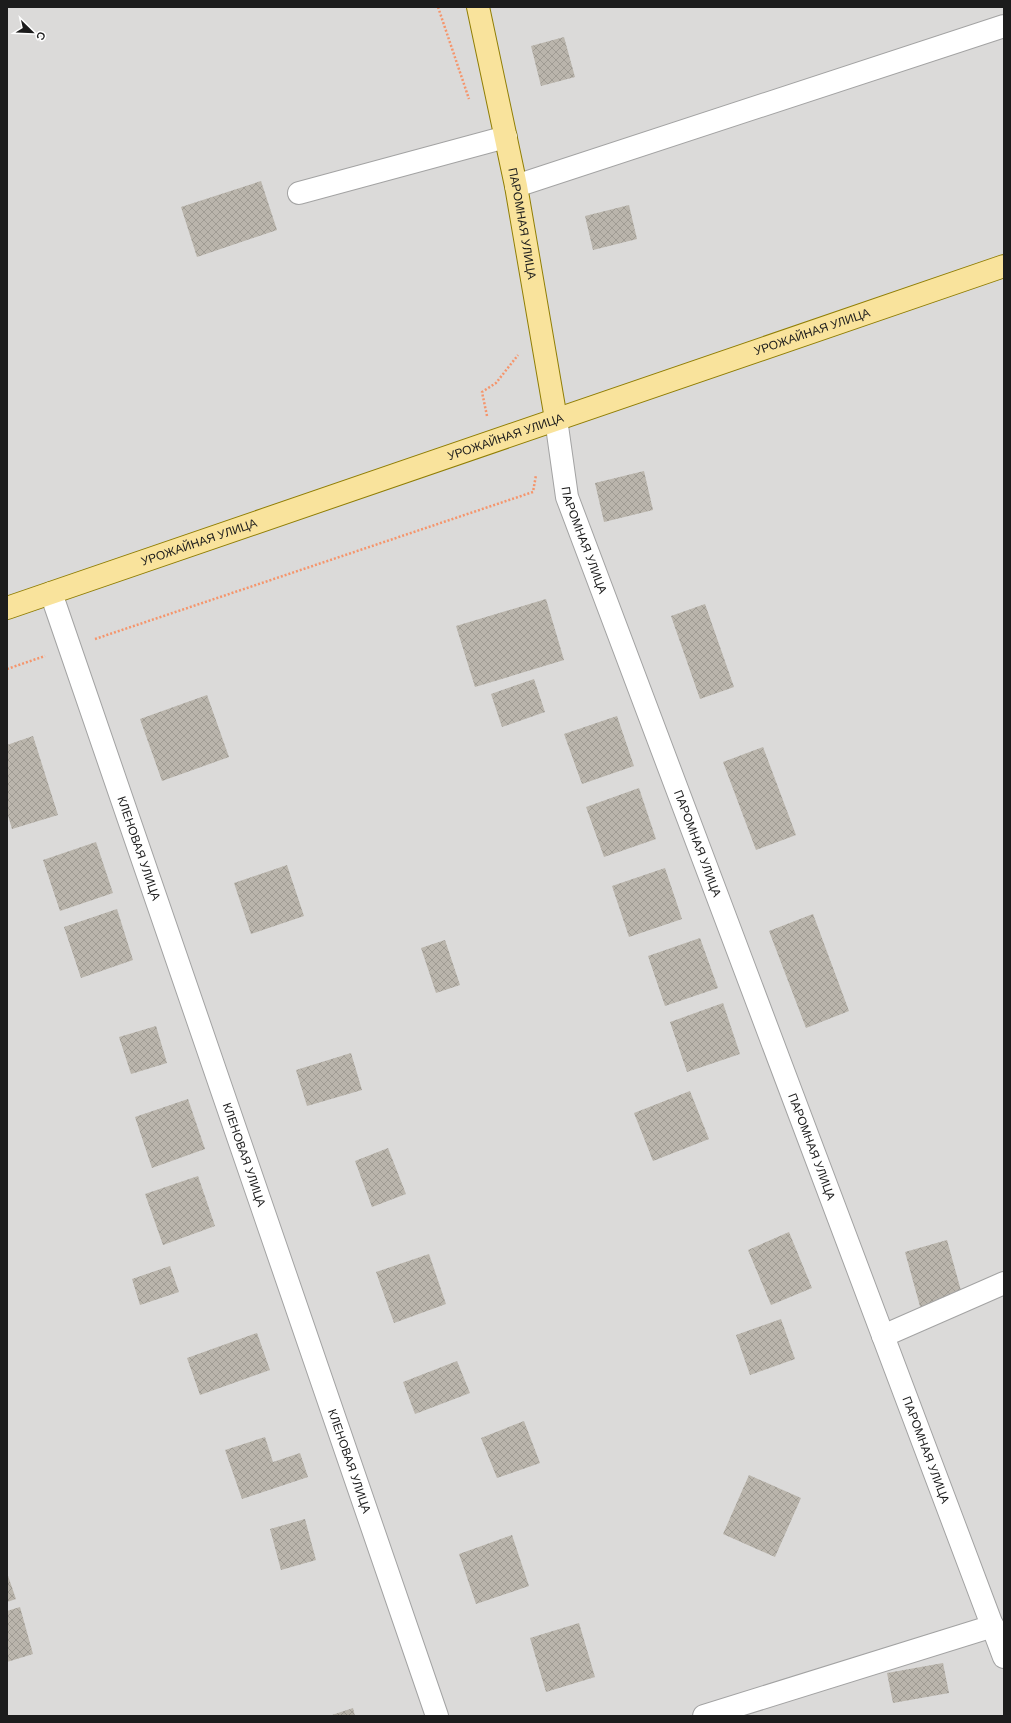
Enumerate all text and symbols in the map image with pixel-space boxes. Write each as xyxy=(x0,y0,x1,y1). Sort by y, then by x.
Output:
north arrow xyxy=(12,12,52,52)
text: С xyxy=(34,30,48,42)
street label: ПАРОМНАЯ УЛИЦА xyxy=(505,166,539,280)
street label: УРОЖАЙНАЯ УЛИЦА xyxy=(752,306,872,358)
street label: УРОЖАЙНАЯ УЛИЦА xyxy=(446,411,565,463)
street label: ПАРОМНАЯ УЛИЦА xyxy=(559,486,610,596)
street label: УРОЖАЙНАЯ УЛИЦА xyxy=(139,516,259,568)
street label: ПАРОМНАЯ УЛИЦА xyxy=(671,788,724,899)
street label: КЛЕНОВАЯ УЛИЦА xyxy=(114,794,163,902)
street label: ПАРОМНАЯ УЛИЦА xyxy=(785,1091,838,1202)
street label: КЛЕНОВАЯ УЛИЦА xyxy=(220,1101,268,1209)
street label: ПАРОМНАЯ УЛИЦА xyxy=(899,1394,952,1505)
street label: КЛЕНОВАЯ УЛИЦА xyxy=(325,1407,374,1515)

